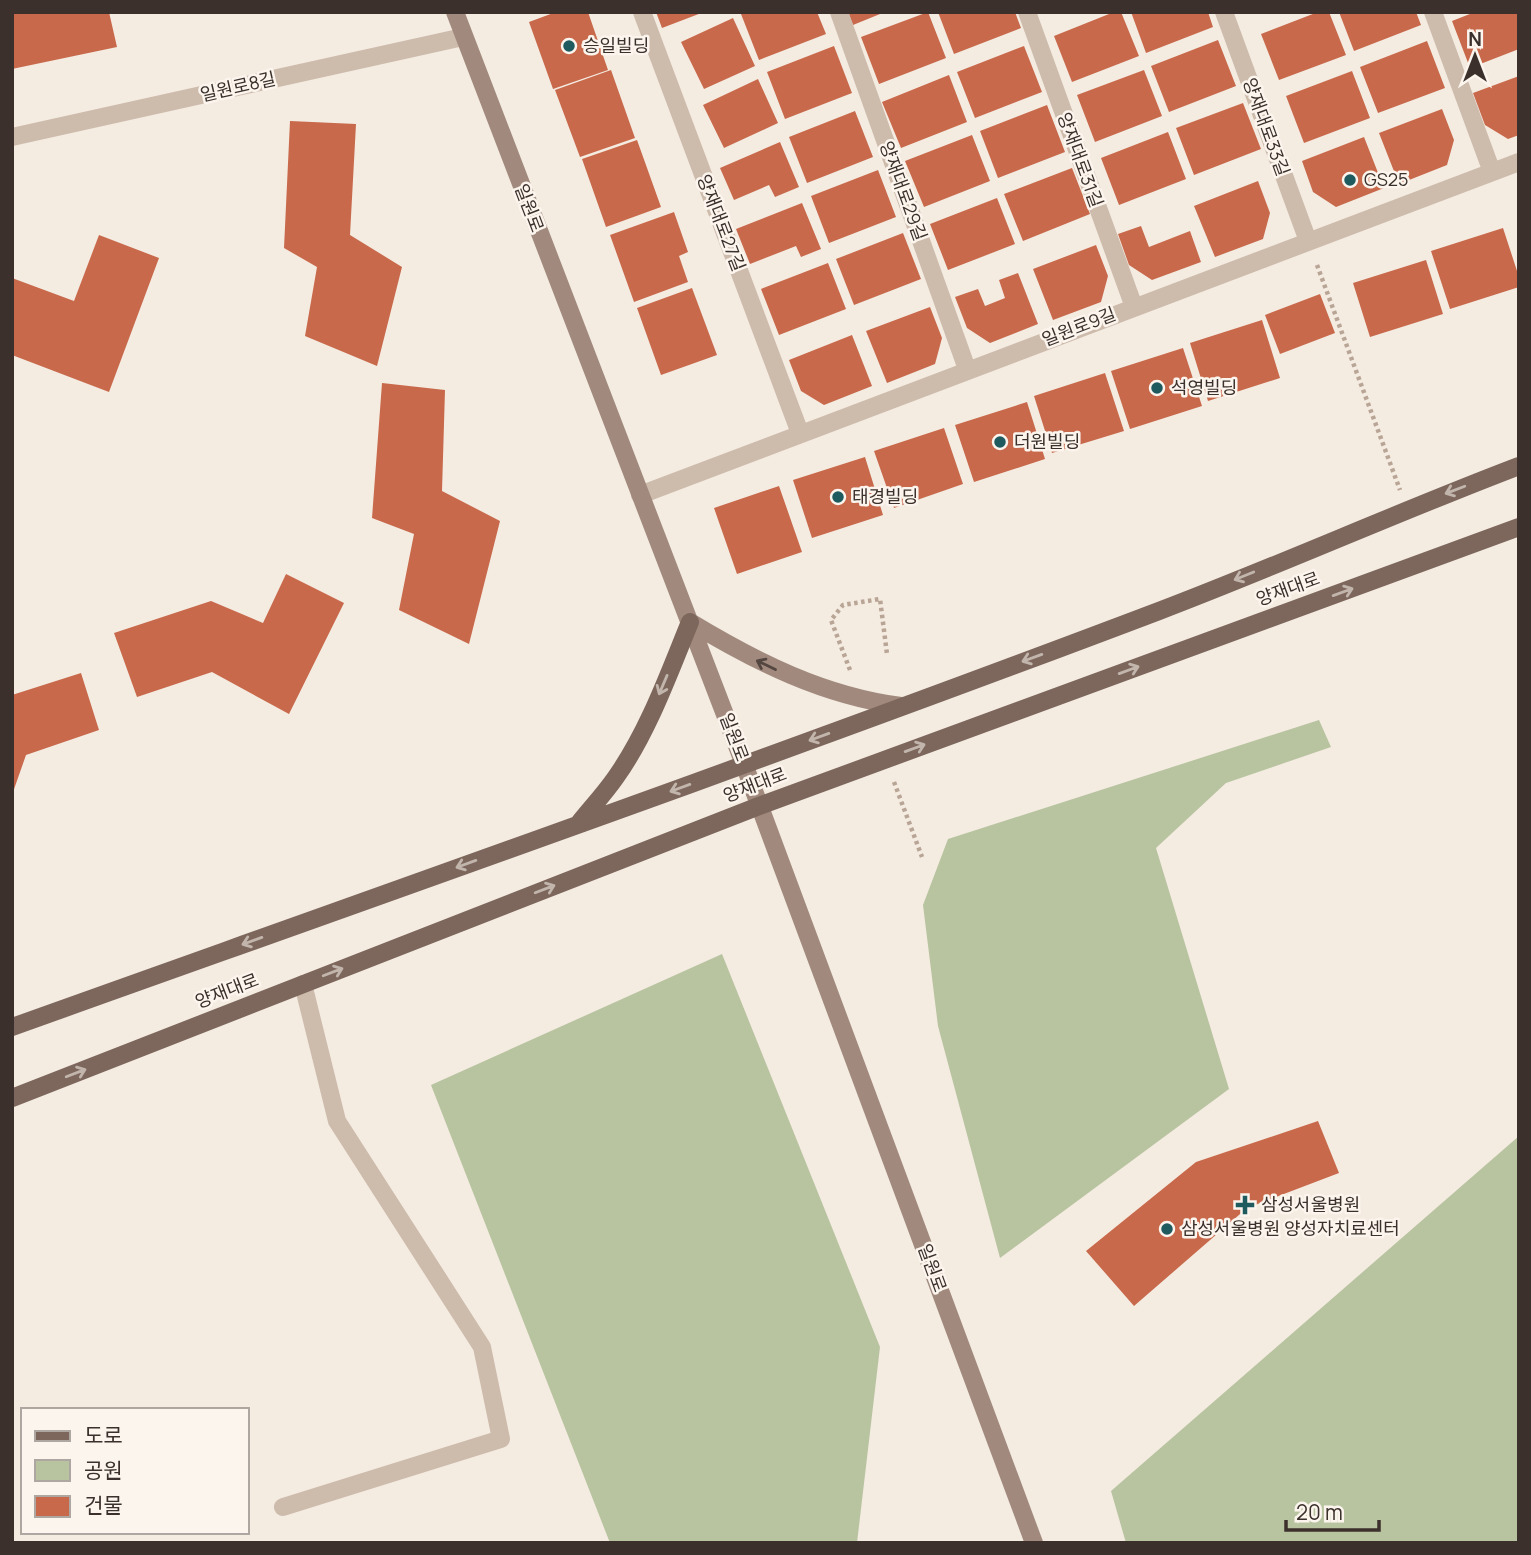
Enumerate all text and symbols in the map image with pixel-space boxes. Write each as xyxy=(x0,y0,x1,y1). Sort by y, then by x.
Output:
north arrow xyxy=(1440,21,1510,91)
text: N xyxy=(1468,26,1482,52)
place label: 승일빌딩 xyxy=(583,33,649,57)
marker: 승일빌딩 xyxy=(561,38,577,54)
street label: 일원로8길 xyxy=(198,66,278,106)
street label: 양재대로33길 xyxy=(1238,74,1296,179)
street label: 양재대로31길 xyxy=(1053,109,1109,211)
street label: 양재대로29길 xyxy=(875,138,933,244)
place label: GS25 xyxy=(1364,167,1408,191)
street label: 양재대로27길 xyxy=(692,171,751,275)
marker: GS25 xyxy=(1342,172,1358,188)
street label: 일원로 xyxy=(510,180,550,235)
street label: 일원로9길 xyxy=(1038,301,1119,351)
place label: 석영빌딩 xyxy=(1171,375,1237,399)
marker: 석영빌딩 xyxy=(1149,380,1165,396)
place label: 더원빌딩 xyxy=(1014,429,1080,453)
marker: 더원빌딩 xyxy=(992,434,1008,450)
place label: 태경빌딩 xyxy=(852,484,918,508)
one-way arrow xyxy=(1445,485,1467,498)
marker: 태경빌딩 xyxy=(830,489,846,505)
street label: 양재대로 xyxy=(1252,565,1323,611)
one-way arrow xyxy=(1234,570,1256,583)
one-way arrow xyxy=(1331,584,1353,597)
one-way arrow xyxy=(1022,653,1044,665)
one-way arrow xyxy=(756,658,777,672)
one-way arrow xyxy=(1118,663,1140,675)
one-way arrow xyxy=(656,674,669,696)
street label: 일원로 xyxy=(715,709,755,764)
one-way arrow xyxy=(808,732,830,744)
one-way arrow xyxy=(904,741,926,754)
street label: 양재대로 xyxy=(719,761,790,807)
one-way arrow xyxy=(670,782,691,795)
one-way arrow xyxy=(455,859,477,872)
one-way arrow xyxy=(534,882,556,895)
one-way arrow xyxy=(241,936,263,948)
one-way arrow xyxy=(322,965,344,978)
street label: 양재대로 xyxy=(191,967,262,1013)
one-way arrow xyxy=(64,1065,86,1078)
place label: 삼성서울병원 xyxy=(1261,1192,1360,1216)
marker: 삼성서울병원 xyxy=(1235,1195,1255,1215)
place label: 삼성서울병원 양성자치료센터 xyxy=(1181,1216,1400,1240)
marker: 삼성서울병원 양성자치료센터 xyxy=(1159,1221,1175,1237)
street label: 일원로 xyxy=(913,1240,953,1295)
legend xyxy=(21,1408,248,1534)
text: 도로 xyxy=(84,1421,123,1449)
text: 공원 xyxy=(84,1456,123,1484)
scale bar xyxy=(1286,1488,1379,1532)
text: 건물 xyxy=(84,1491,123,1519)
text: 20 m xyxy=(1296,1498,1343,1526)

